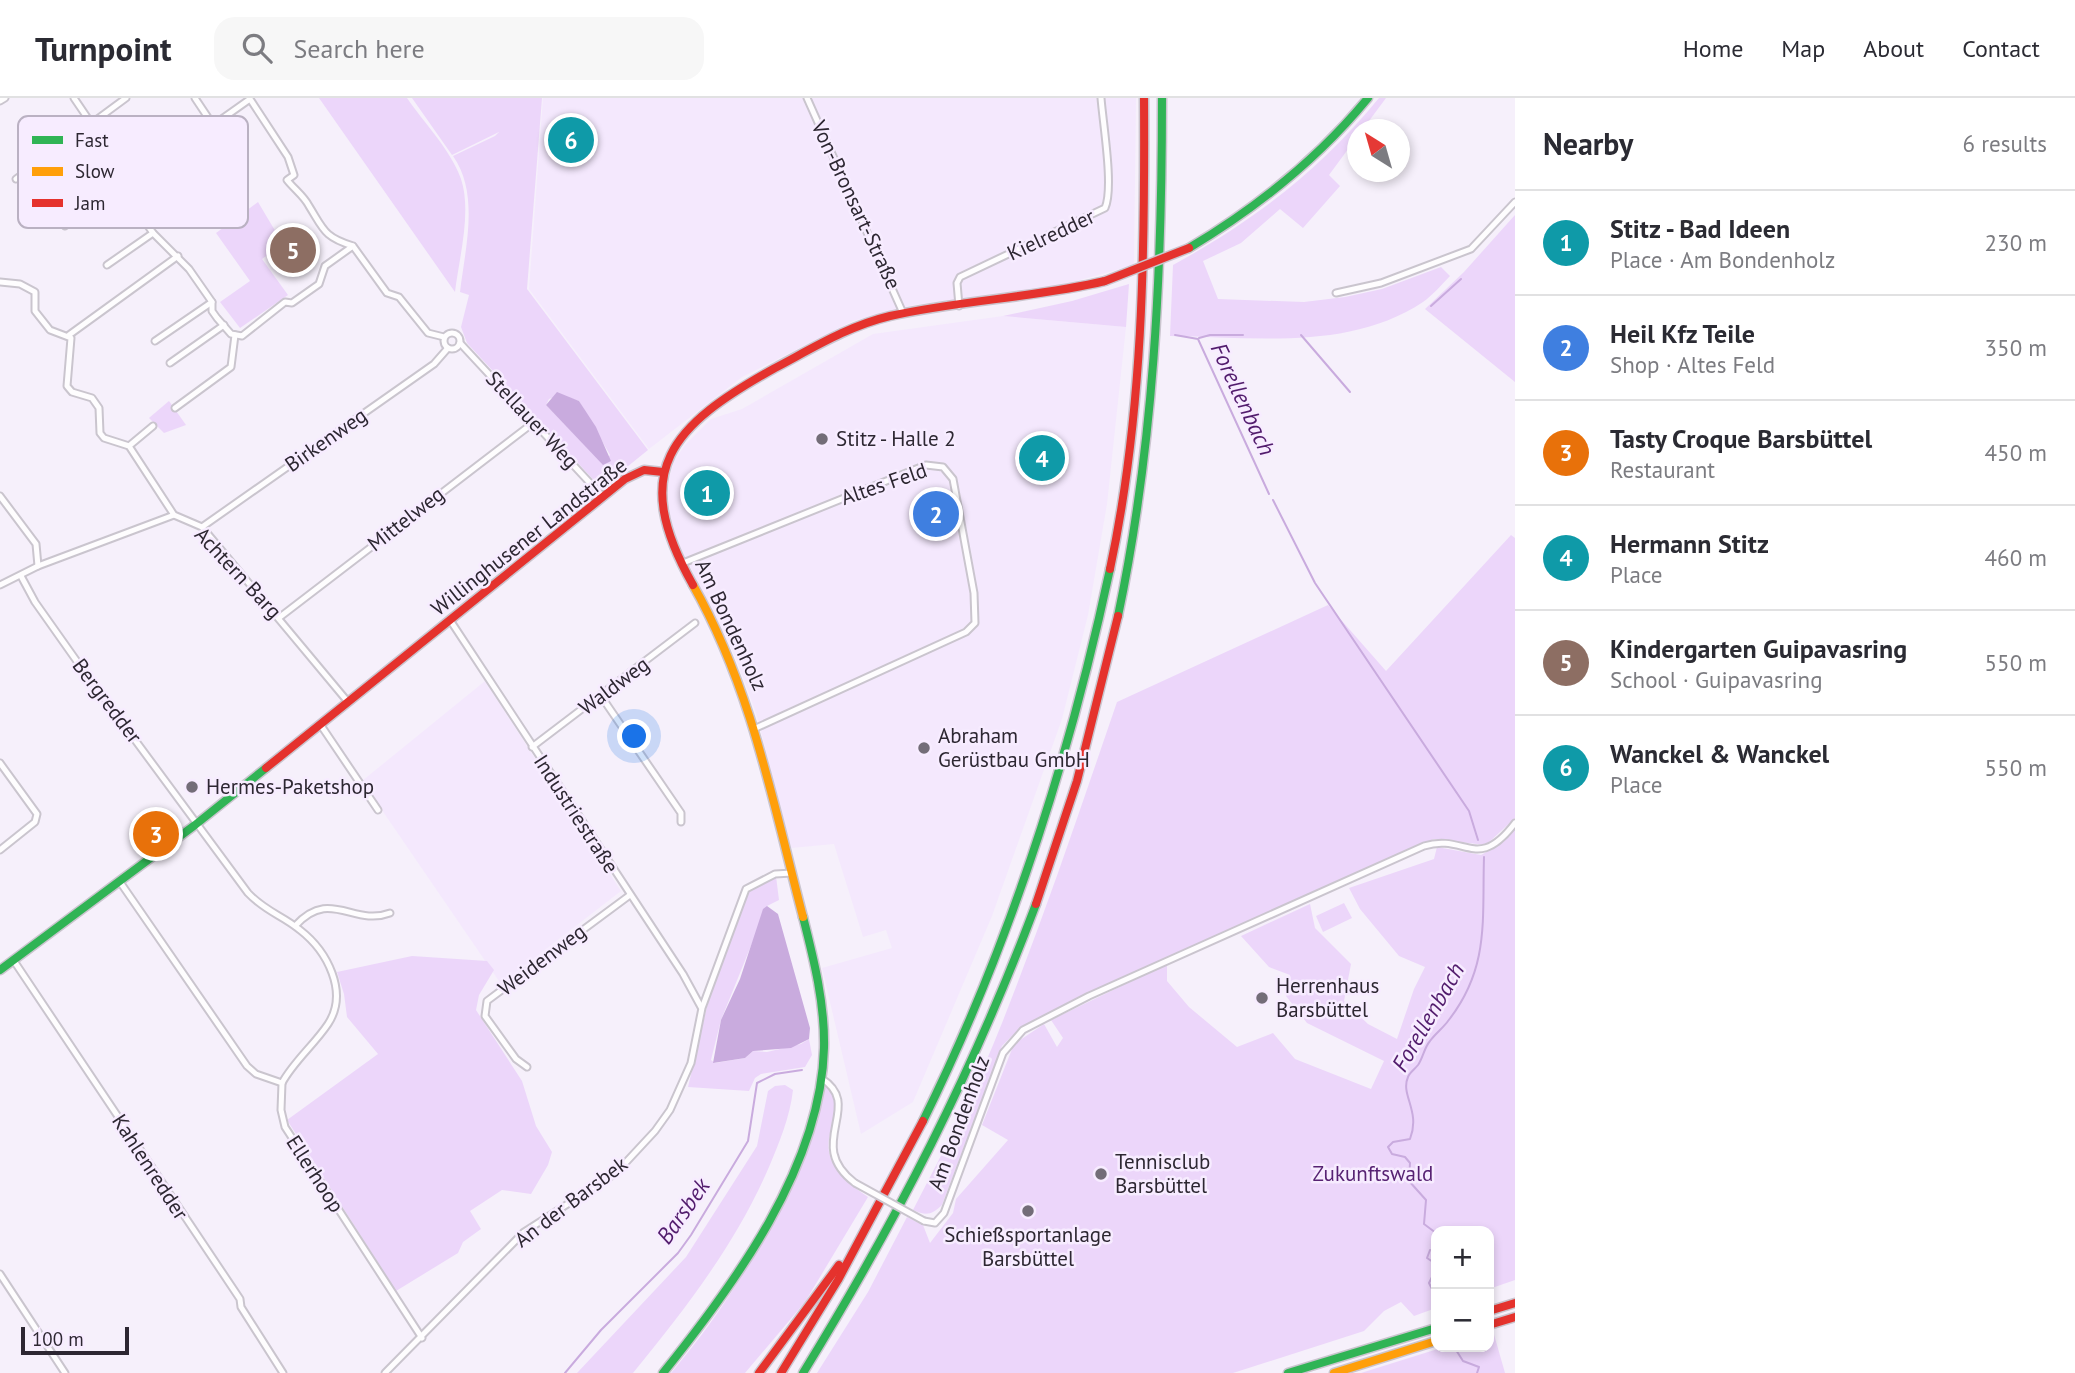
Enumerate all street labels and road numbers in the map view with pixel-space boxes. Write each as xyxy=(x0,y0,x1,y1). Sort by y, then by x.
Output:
street label: Von-Bronsart-Straße xyxy=(805,115,907,293)
street label: Kielredder xyxy=(1003,203,1099,267)
street label: Stellauer Weg xyxy=(480,365,585,474)
street label: Birkenweg xyxy=(280,402,372,478)
street label: Willinghusener Landstraße xyxy=(425,452,632,621)
street label: Altes Feld xyxy=(837,456,930,511)
street label: Mittelweg xyxy=(362,480,449,557)
street label: Achtern Barg xyxy=(189,521,288,624)
street label: Am Bondenholz xyxy=(689,555,774,695)
street label: Waldweg xyxy=(573,650,654,721)
street label: Bergredder xyxy=(67,653,148,749)
street label: Industriestraße xyxy=(528,749,625,878)
street label: Weidenweg xyxy=(492,918,591,1001)
street label: Am Bondenholz xyxy=(922,1052,995,1194)
street label: Kahlenredder xyxy=(106,1109,195,1225)
street label: Ellerhoop xyxy=(280,1130,350,1217)
street label: An der Barsbek xyxy=(509,1150,633,1253)

